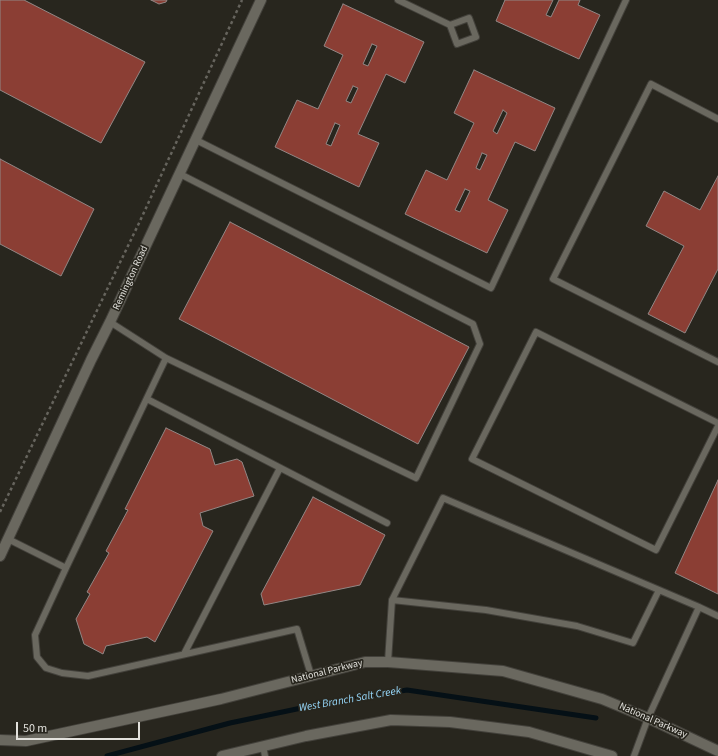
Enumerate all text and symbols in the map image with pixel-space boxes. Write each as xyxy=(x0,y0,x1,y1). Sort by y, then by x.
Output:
street label: Remington Road xyxy=(111,244,151,312)
street label: National Parkway xyxy=(290,657,364,687)
water label: West Branch Salt Creek xyxy=(298,685,402,715)
street label: National Parkway xyxy=(617,701,689,741)
scale bar xyxy=(18,714,142,740)
text: 50 m xyxy=(23,720,47,737)

